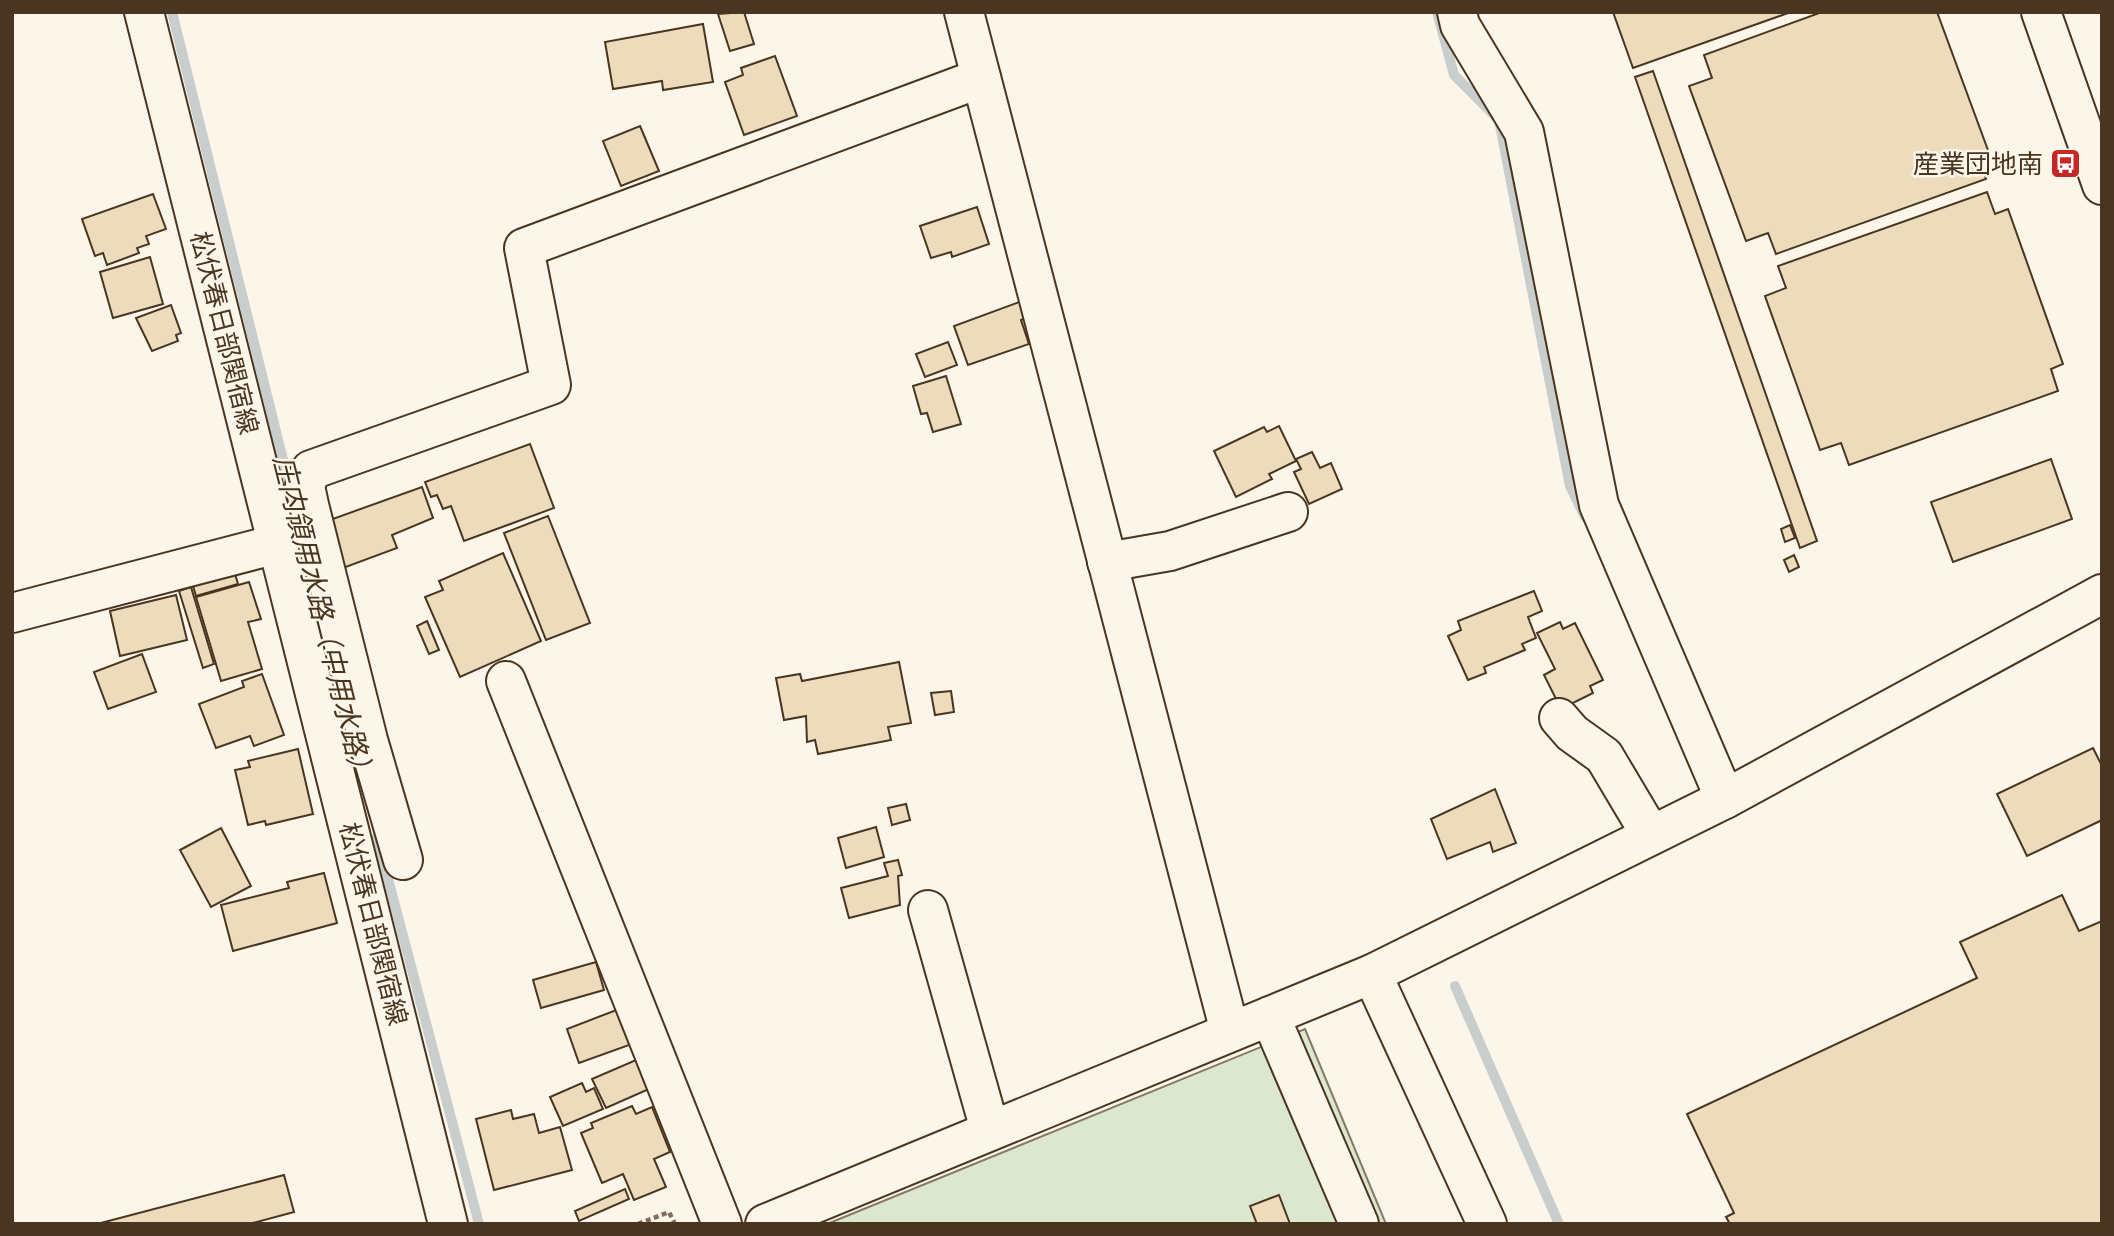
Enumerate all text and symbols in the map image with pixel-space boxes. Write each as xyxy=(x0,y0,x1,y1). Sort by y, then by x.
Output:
bus stop icon: 産業団地南 xyxy=(2049,147,2083,181)
place label: 産業団地南 xyxy=(1913,149,2043,180)
street label: 松伏春日部関宿線 xyxy=(184,228,264,438)
water label: 庄内領用水路（中用水路） xyxy=(266,452,380,786)
street label: 松伏春日部関宿線 xyxy=(333,819,413,1029)

